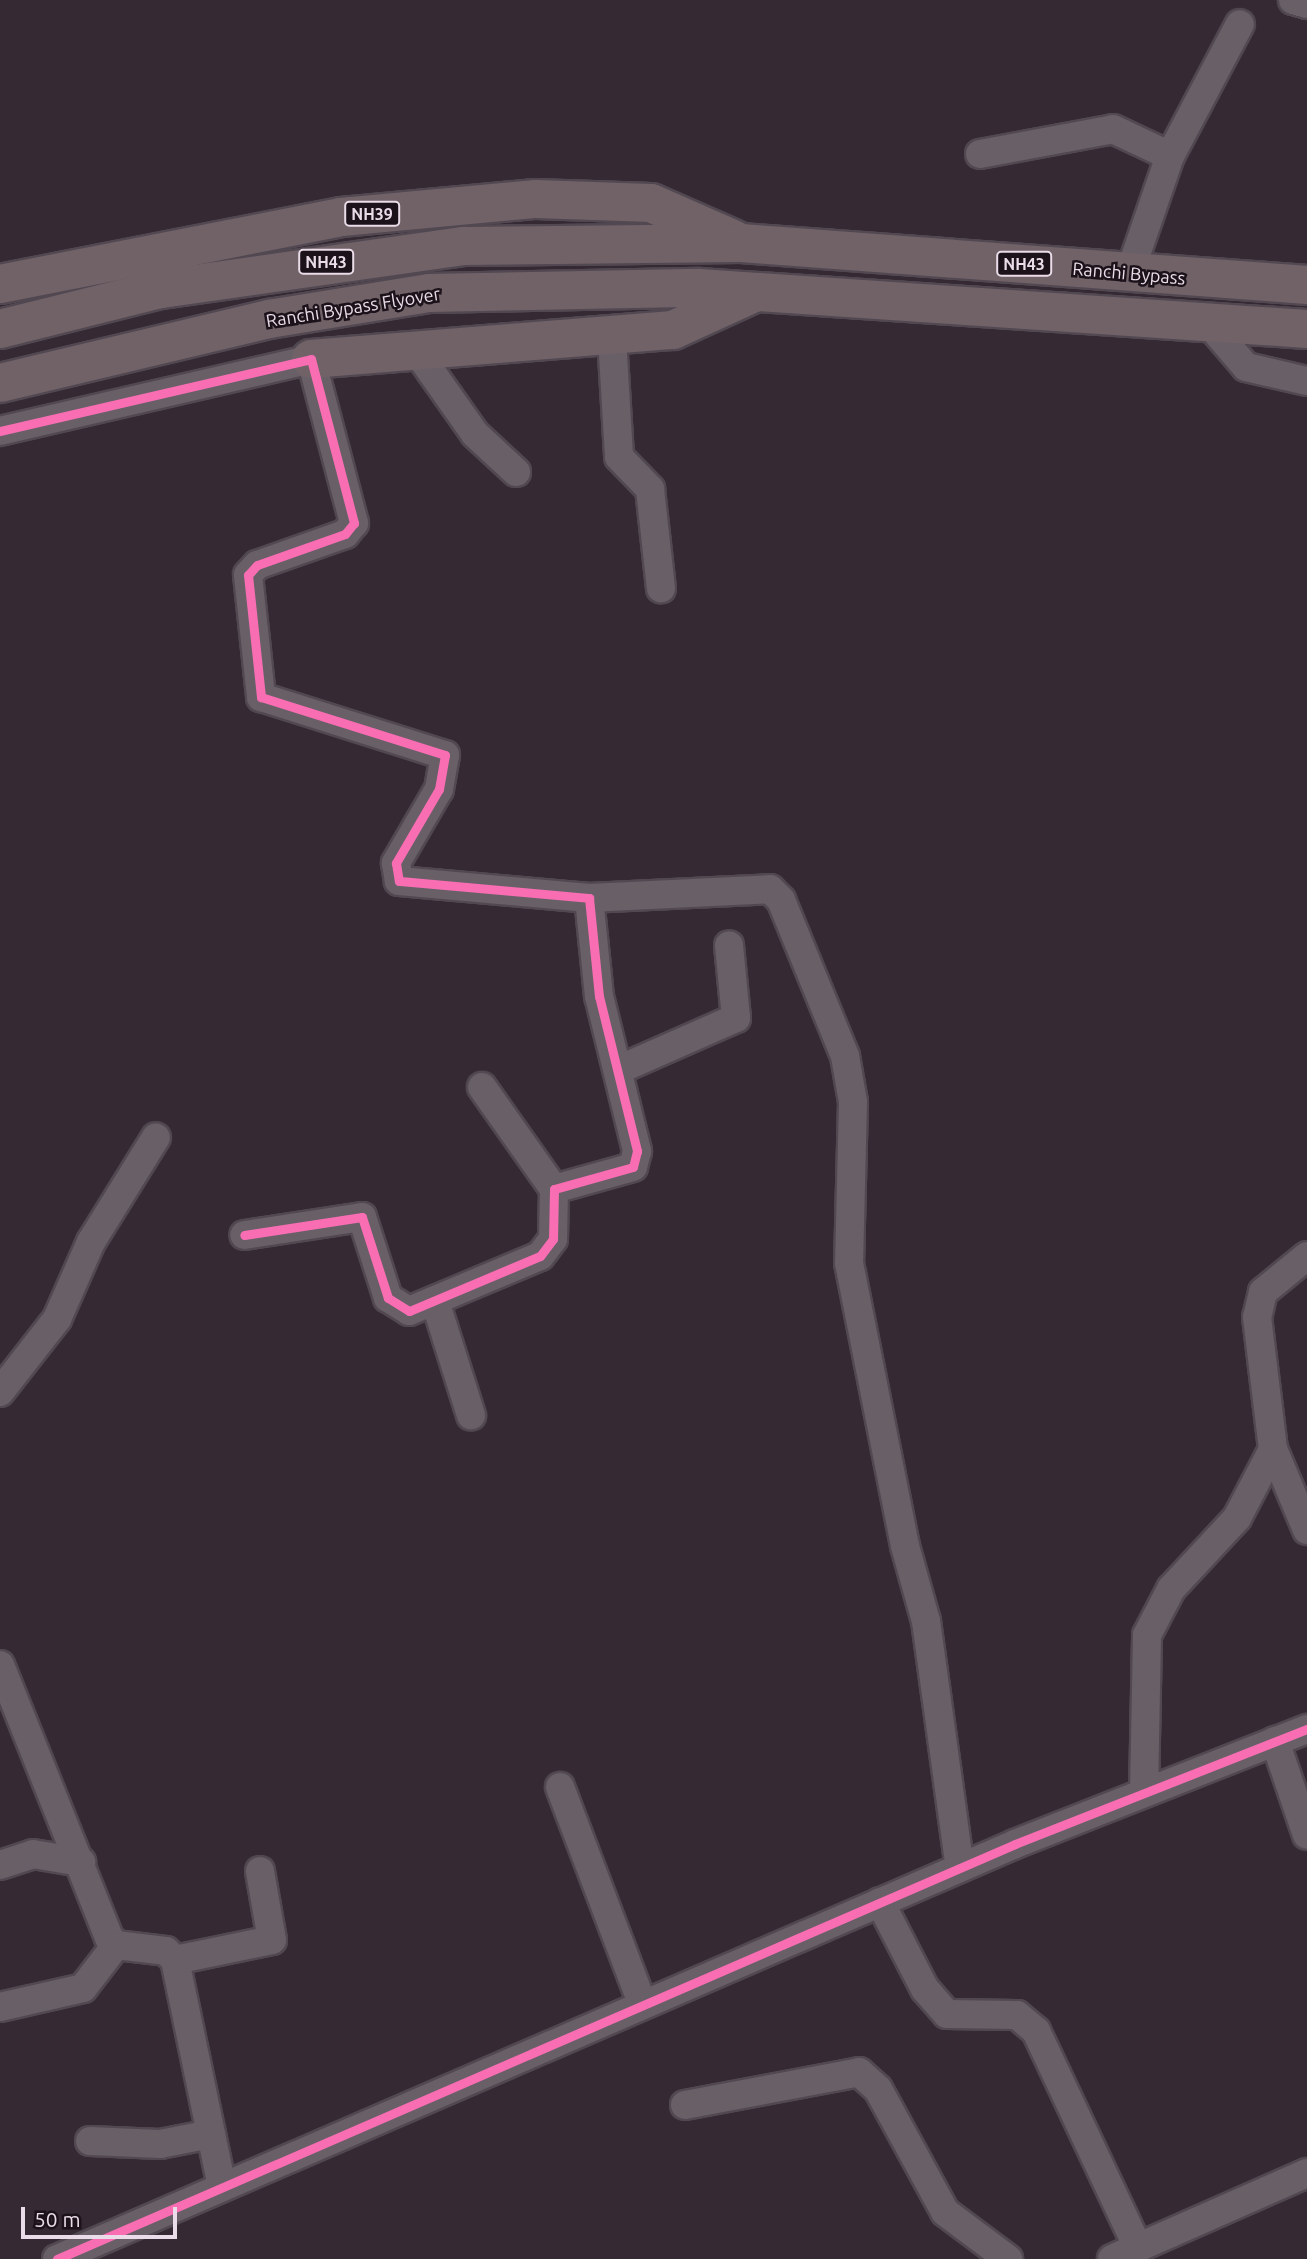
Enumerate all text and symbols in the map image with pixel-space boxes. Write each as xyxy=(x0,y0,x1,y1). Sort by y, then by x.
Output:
road number: NH39 xyxy=(344,202,400,227)
road number: NH43 xyxy=(298,250,354,274)
road number: NH43 xyxy=(996,252,1052,276)
street label: Ranchi Bypass xyxy=(1072,257,1186,289)
street label: Ranchi Bypass Flyover xyxy=(264,283,442,331)
scale bar xyxy=(24,2192,180,2236)
text: 50 m xyxy=(34,2207,81,2231)

